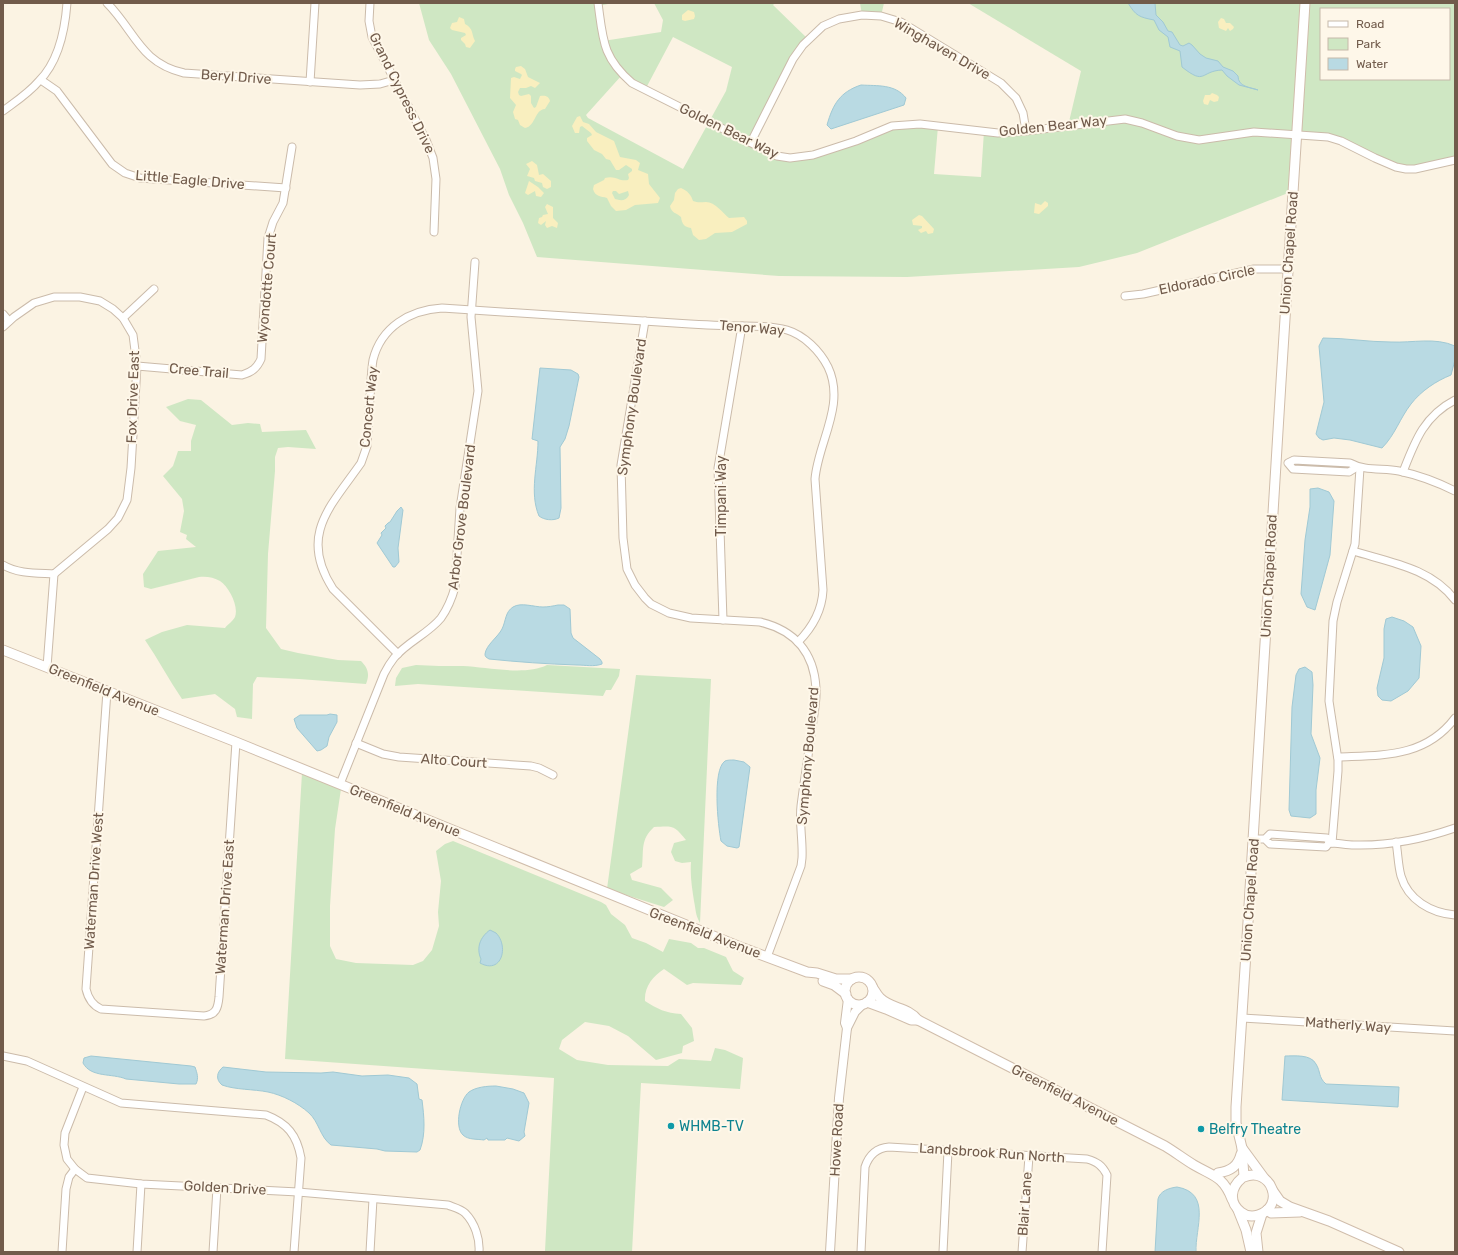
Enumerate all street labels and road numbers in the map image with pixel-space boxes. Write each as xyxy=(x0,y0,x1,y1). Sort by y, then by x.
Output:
street label: Winghaven Drive xyxy=(891,15,993,84)
street label: Grand Cypress Drive xyxy=(365,30,439,156)
street label: Beryl Drive xyxy=(200,66,272,88)
street label: Golden Bear Way xyxy=(677,100,782,163)
street label: Golden Bear Way xyxy=(998,112,1108,140)
street label: Little Eagle Drive xyxy=(135,167,246,193)
street label: Union Chapel Road xyxy=(1276,191,1302,315)
street label: Wyondotte Court xyxy=(254,232,280,344)
street label: Eldorado Circle xyxy=(1157,261,1257,298)
street label: Tenor Way xyxy=(719,317,786,339)
street label: Symphony Boulevard xyxy=(614,337,650,477)
street label: Fox Drive East xyxy=(123,350,143,444)
street label: Cree Trail xyxy=(168,360,230,382)
street label: Concert Way xyxy=(356,365,382,448)
street label: Arbor Grove Boulevard xyxy=(445,443,479,591)
street label: Timpani Way xyxy=(713,455,730,537)
street label: Union Chapel Road xyxy=(1257,514,1281,638)
street label: Greenfield Avenue xyxy=(46,660,162,720)
street label: Symphony Boulevard xyxy=(794,686,822,826)
street label: Alto Court xyxy=(420,750,488,772)
street label: Greenfield Avenue xyxy=(347,781,463,841)
street label: Waterman Drive West xyxy=(81,811,107,950)
street label: Waterman Drive East xyxy=(212,838,238,975)
street label: Union Chapel Road xyxy=(1237,838,1263,962)
street label: Greenfield Avenue xyxy=(647,904,763,962)
street label: Matherly Way xyxy=(1304,1014,1392,1037)
street label: Greenfield Avenue xyxy=(1009,1061,1122,1129)
street label: Howe Road xyxy=(827,1103,847,1177)
street label: Landsbrook Run North xyxy=(918,1139,1066,1167)
street label: Blair Lane xyxy=(1014,1171,1036,1237)
street label: Golden Drive xyxy=(183,1177,267,1199)

